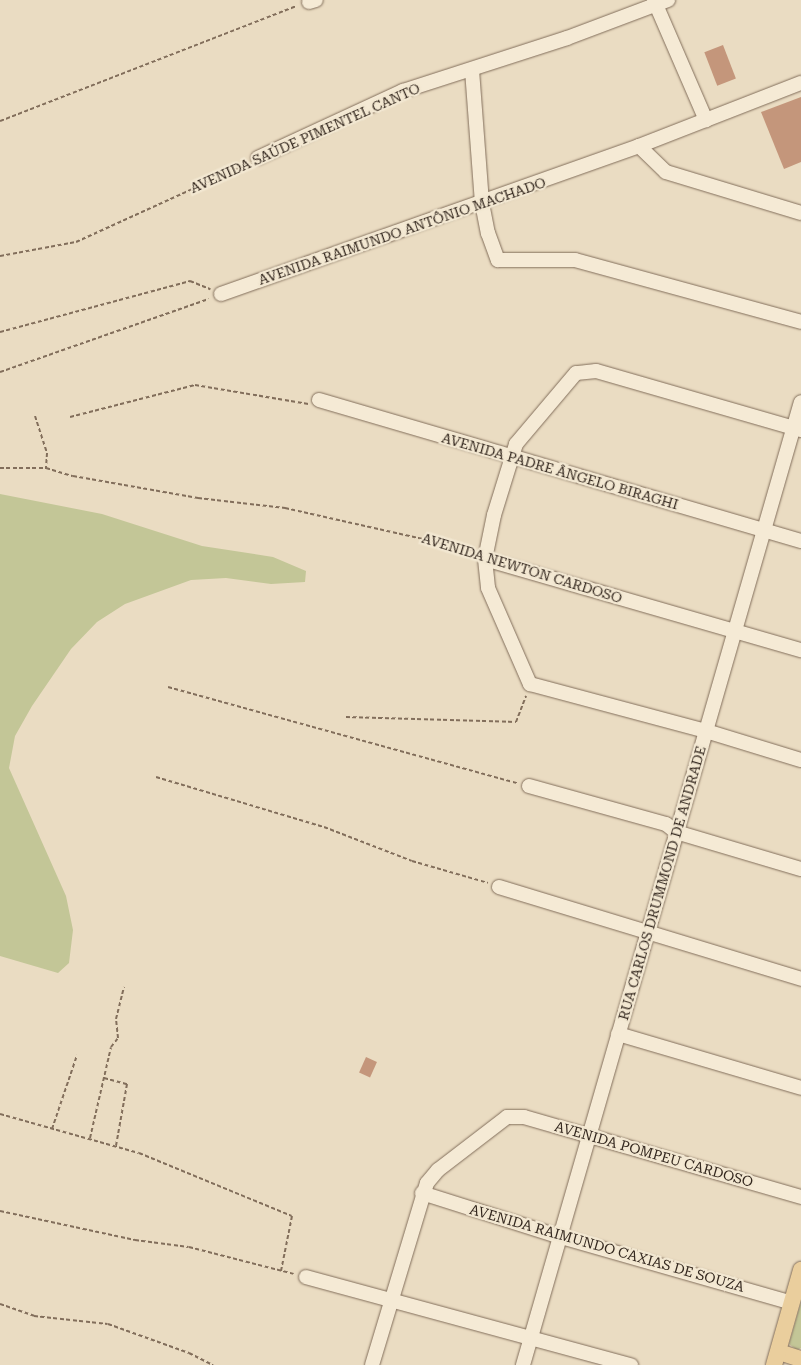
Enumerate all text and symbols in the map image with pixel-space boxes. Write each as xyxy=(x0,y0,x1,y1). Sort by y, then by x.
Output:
street label: AVENIDA SAÚDE PIMENTEL CANTO xyxy=(187,80,423,196)
street label: AVENIDA RAIMUNDO ANTÔNIO MACHADO xyxy=(256,174,548,288)
street label: AVENIDA PADRE ÂNGELO BIRAGHI xyxy=(440,429,680,513)
street label: AVENIDA NEWTON CARDOSO xyxy=(420,529,624,607)
street label: RUA CARLOS DRUMMOND DE ANDRADE xyxy=(615,744,709,1022)
street label: AVENIDA POMPEU CARDOSO xyxy=(553,1118,755,1190)
street label: AVENIDA RAIMUNDO CAXIAS DE SOUZA xyxy=(468,1201,746,1295)

